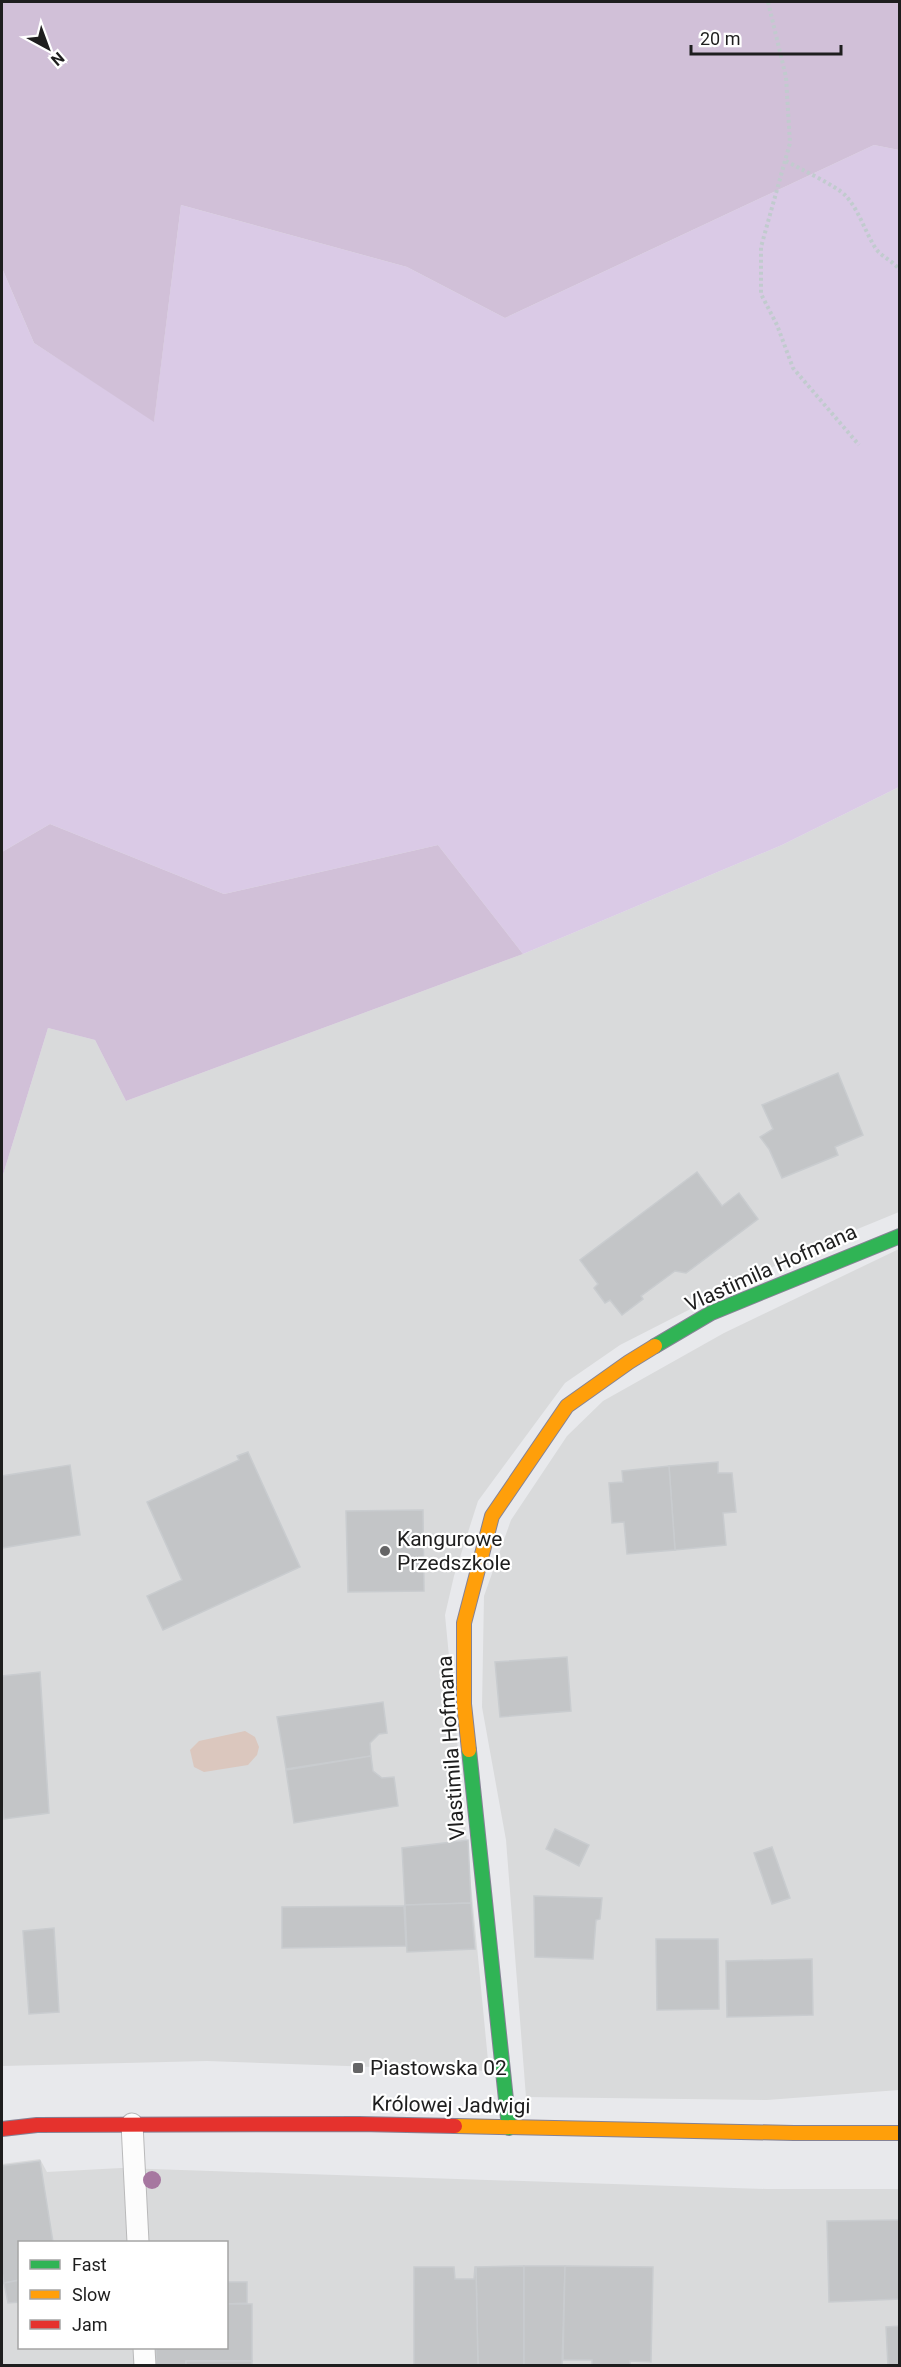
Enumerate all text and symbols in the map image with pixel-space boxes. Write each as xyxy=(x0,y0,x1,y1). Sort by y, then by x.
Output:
north arrow xyxy=(18,18,78,78)
scale bar xyxy=(691,18,841,56)
text: 20 m xyxy=(700,28,740,49)
text: N xyxy=(47,48,68,70)
street label: Vlastimila Hofmana xyxy=(682,1219,860,1317)
place label: Kangurowe Przedszkole xyxy=(397,1527,511,1575)
marker: Kangurowe Przedszkole xyxy=(378,1544,392,1558)
street label: Vlastimila Hofmana xyxy=(433,1655,469,1841)
place label: Piastowska 02 xyxy=(370,2056,507,2080)
marker: Piastowska 02 xyxy=(351,2061,365,2075)
street label: Królowej Jadwigi xyxy=(371,2092,531,2118)
legend xyxy=(18,2241,228,2349)
text: Fast xyxy=(72,2254,107,2275)
text: Slow xyxy=(72,2284,111,2305)
text: Jam xyxy=(72,2314,108,2335)

